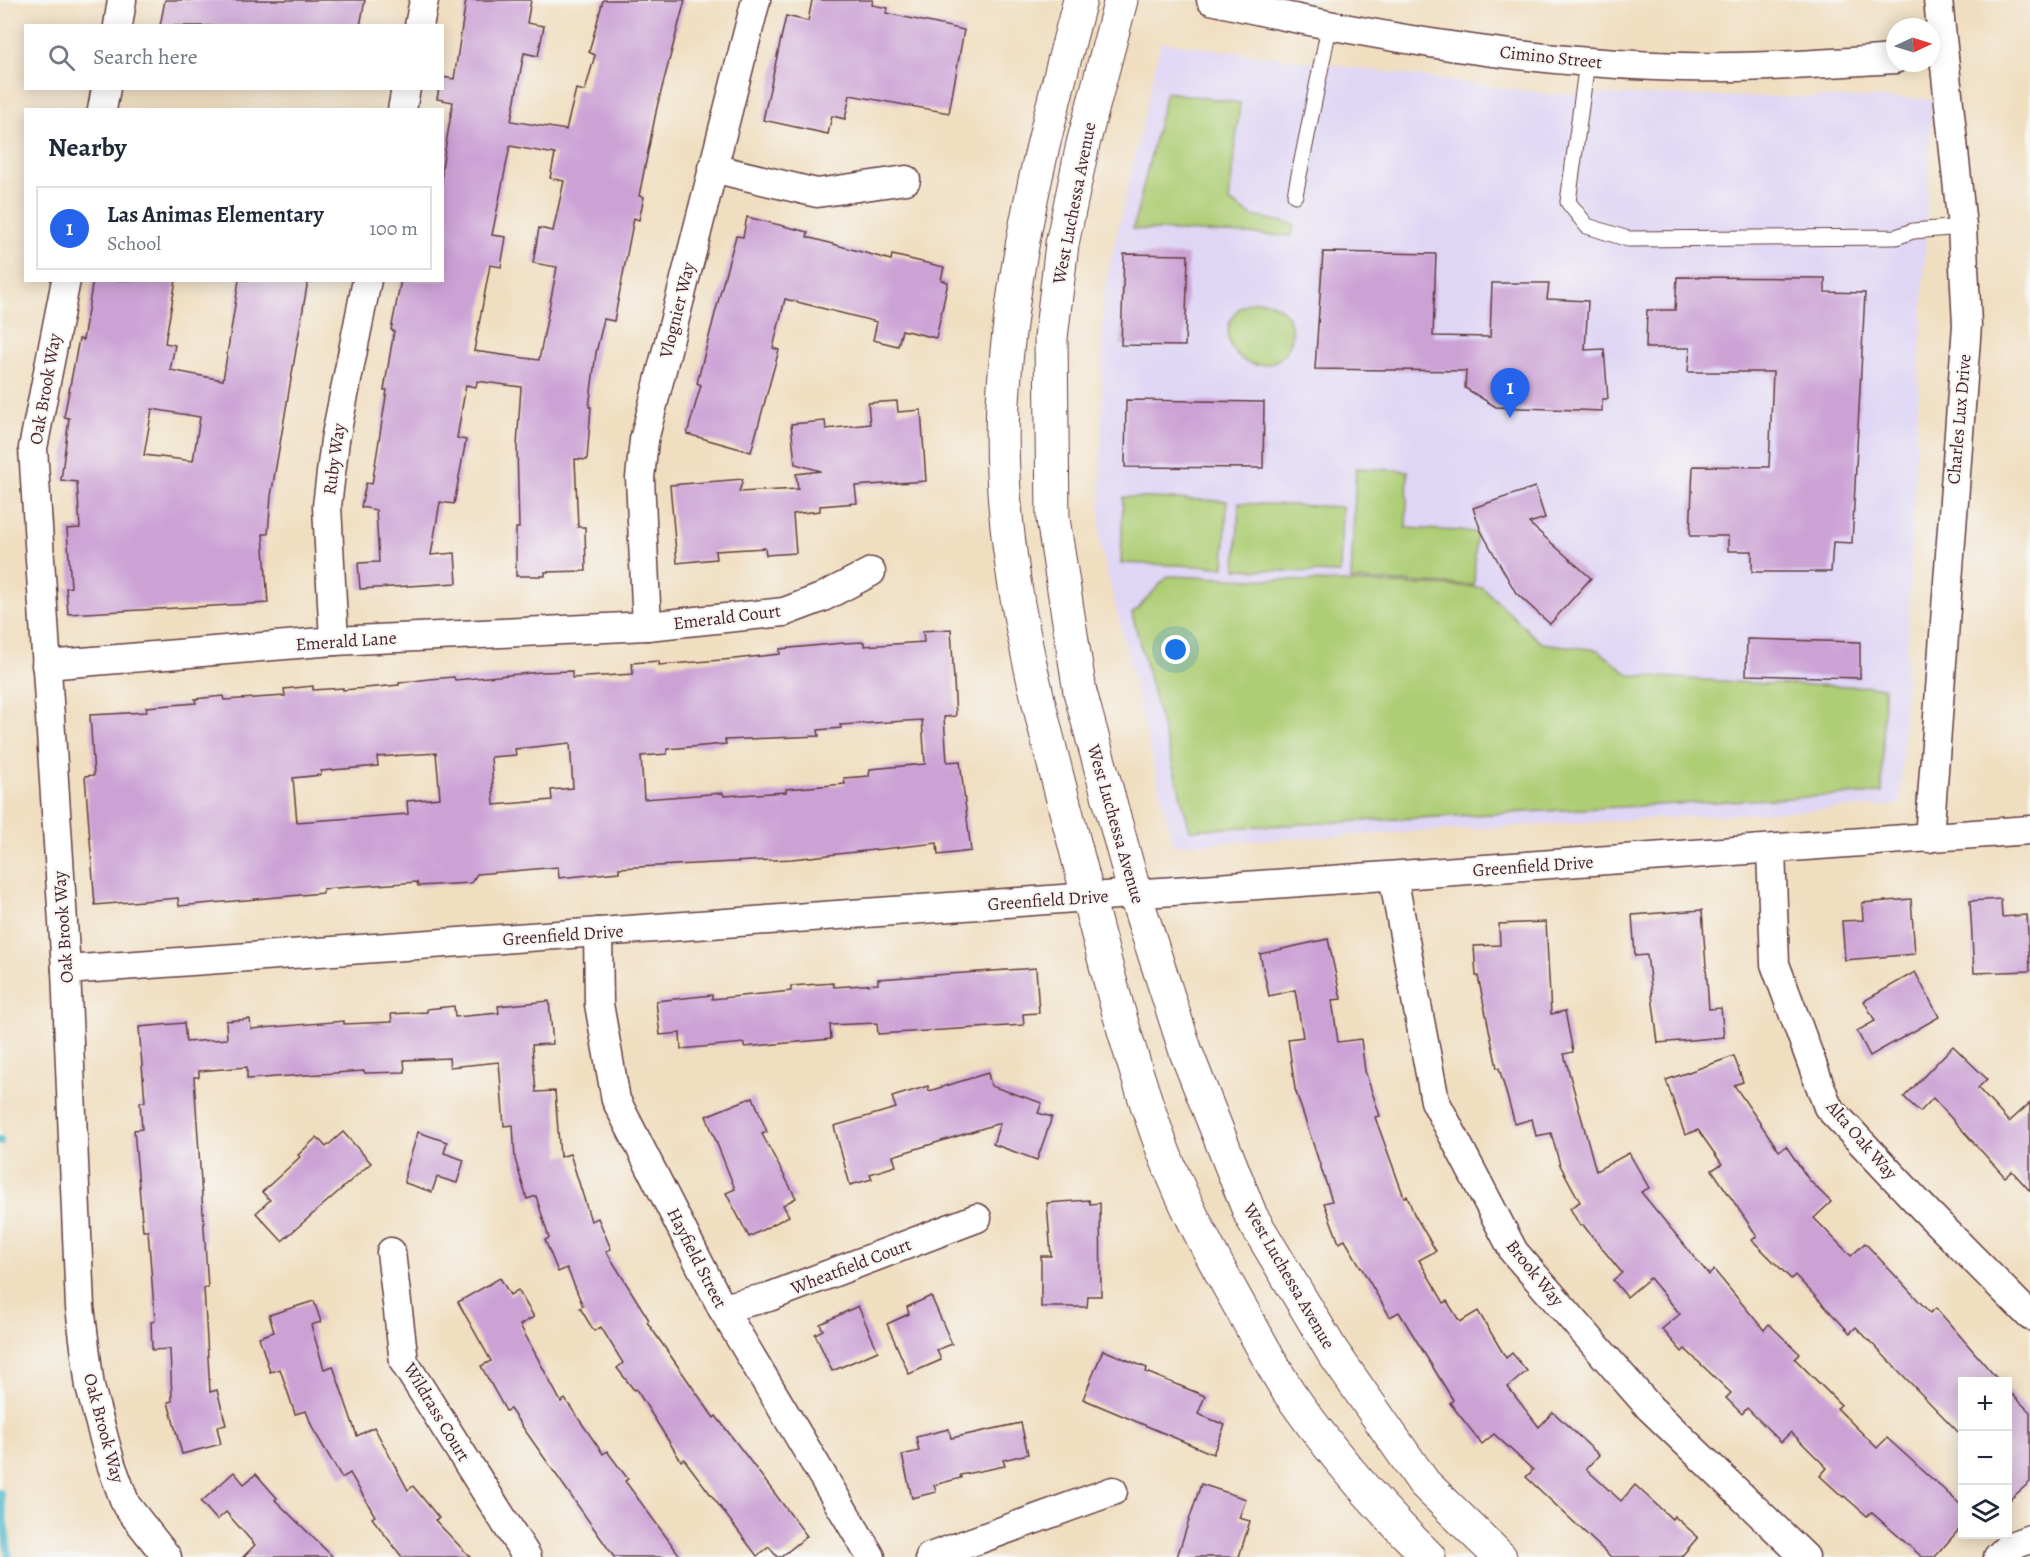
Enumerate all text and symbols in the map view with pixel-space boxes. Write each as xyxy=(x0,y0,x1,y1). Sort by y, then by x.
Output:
north arrow xyxy=(1886,18,1940,72)
search box xyxy=(24,24,444,90)
street label: Cimino Street xyxy=(1499,40,1603,74)
icon: search xyxy=(45,41,78,74)
text: Search here xyxy=(93,42,198,72)
street label: West Luchessa Avenue xyxy=(1046,120,1101,287)
text: Nearby xyxy=(48,130,127,165)
text: Las Animas Elementary xyxy=(107,200,324,230)
text: 1 xyxy=(66,215,73,242)
text: 100 m xyxy=(369,215,418,242)
text: School xyxy=(107,230,161,257)
street label: Vlognier Way xyxy=(653,259,701,361)
street label: Oak Brook Way xyxy=(23,331,67,446)
street label: Charles Lux Drive xyxy=(1941,353,1977,485)
pin: 1 xyxy=(1490,368,1530,418)
street label: Ruby Way xyxy=(317,421,351,496)
street label: Emerald Court xyxy=(672,598,782,636)
street label: Emerald Lane xyxy=(295,625,397,657)
your location xyxy=(1161,635,1190,664)
street label: West Luchessa Avenue xyxy=(1082,741,1150,906)
street label: Greenfield Drive xyxy=(1472,850,1594,882)
street label: Oak Brook Way xyxy=(47,869,79,984)
street label: Greenfield Drive xyxy=(987,884,1109,916)
street label: Greenfield Drive xyxy=(502,919,624,951)
street label: Alta Oak Way xyxy=(1820,1095,1904,1185)
street label: West Luchessa Avenue xyxy=(1237,1198,1341,1353)
street label: Hayfield Street xyxy=(661,1204,733,1312)
street label: Wheatfield Court xyxy=(786,1232,915,1300)
street label: Brook Way xyxy=(1501,1235,1570,1312)
street label: Wildrass Court xyxy=(398,1357,476,1466)
street label: Oak Brook Way xyxy=(78,1371,130,1486)
map controls xyxy=(1958,1377,2012,1539)
button: + xyxy=(1958,1377,2012,1431)
button: − xyxy=(1958,1431,2012,1485)
button: layers xyxy=(1958,1485,2012,1539)

